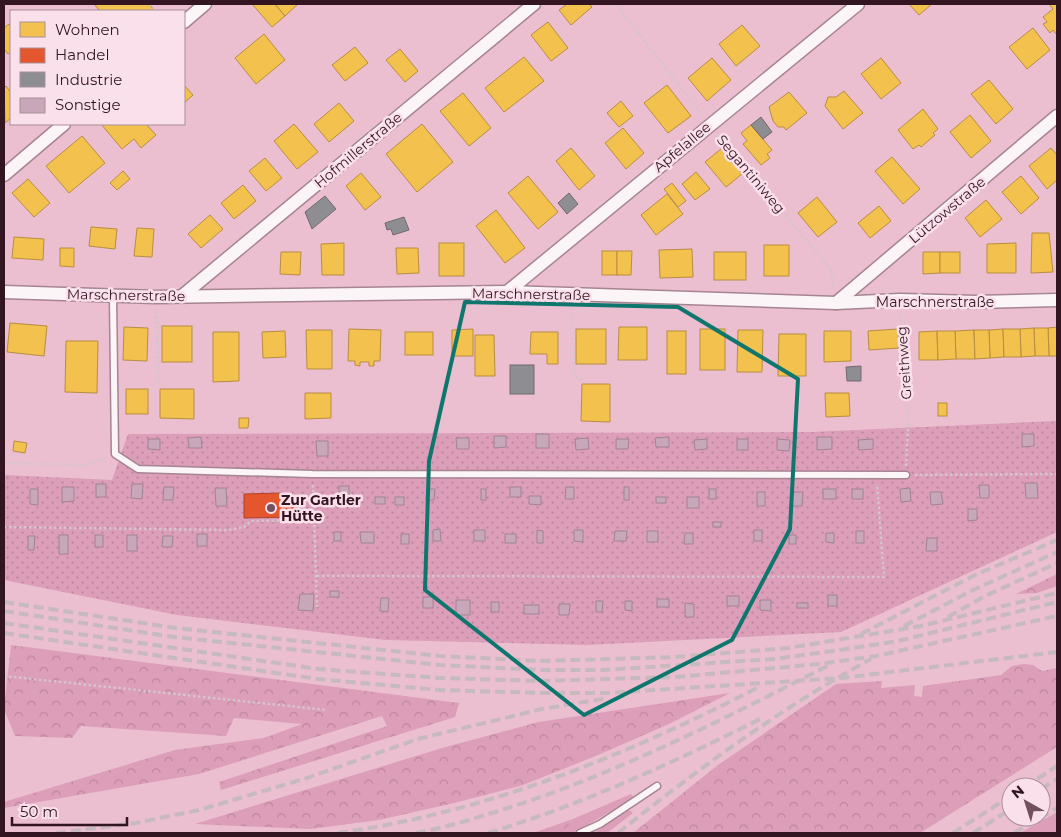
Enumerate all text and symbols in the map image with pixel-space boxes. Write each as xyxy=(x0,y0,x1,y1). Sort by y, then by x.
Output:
legend xyxy=(10,10,185,125)
text: Wohnen xyxy=(55,20,120,39)
text: Handel xyxy=(55,45,109,64)
text: Industrie xyxy=(55,70,122,89)
text: Sonstige xyxy=(55,95,121,114)
street label: Hofmillerstraße xyxy=(311,108,405,192)
street label: Apfelallee xyxy=(650,118,714,176)
street label: Segantiniweg xyxy=(713,131,789,217)
street label: Lützowstraße xyxy=(905,173,989,247)
street label: Marschnerstraße xyxy=(472,284,590,304)
street label: Marschnerstraße xyxy=(67,285,185,305)
street label: Marschnerstraße xyxy=(876,293,994,311)
street label: Greithweg xyxy=(892,326,916,400)
place label: Zur Gartler Hütte xyxy=(281,491,361,525)
marker: Zur Gartler Hütte xyxy=(265,502,277,514)
north arrow xyxy=(1001,777,1051,827)
text: N xyxy=(1008,781,1028,802)
scale bar xyxy=(12,794,128,826)
text: 50 m xyxy=(20,802,58,821)

